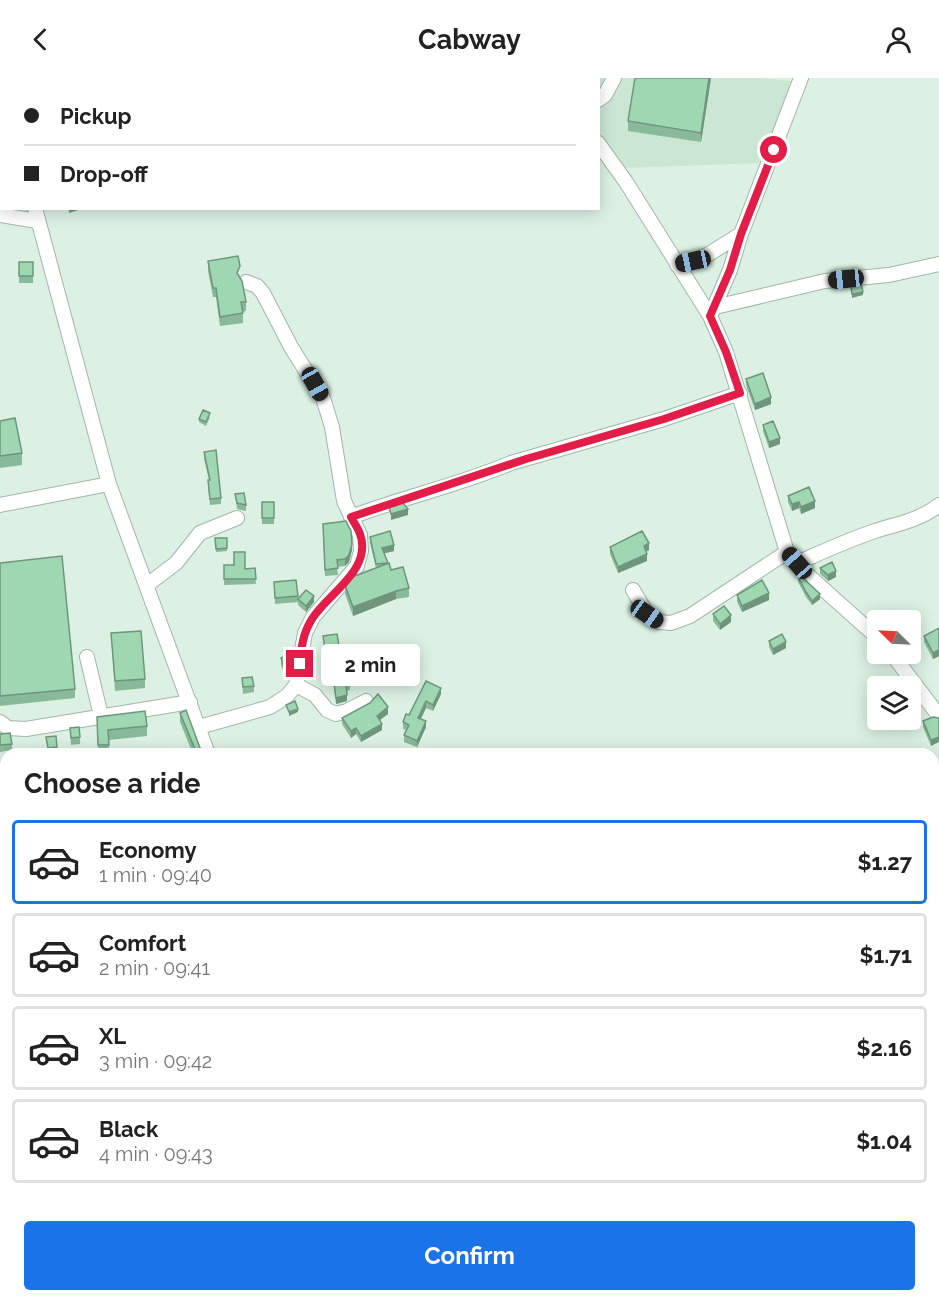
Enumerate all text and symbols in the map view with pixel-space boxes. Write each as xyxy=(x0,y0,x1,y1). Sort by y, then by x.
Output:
icon: back xyxy=(24,23,57,56)
icon: person xyxy=(882,23,915,56)
text: Cabway xyxy=(418,24,521,55)
text: Pickup xyxy=(60,103,132,129)
route start xyxy=(760,136,787,163)
text: Drop-off xyxy=(60,161,148,187)
car xyxy=(674,248,712,274)
car xyxy=(827,268,865,290)
car xyxy=(298,364,332,404)
car xyxy=(778,544,816,582)
car xyxy=(627,596,667,632)
north arrow xyxy=(867,610,921,664)
map controls xyxy=(867,610,921,730)
callout: 2 min xyxy=(321,643,420,685)
route end xyxy=(286,650,313,677)
text: 2 min xyxy=(345,653,396,677)
button: layers xyxy=(867,676,921,730)
text: Choose a ride xyxy=(24,768,200,799)
icon: car xyxy=(27,835,81,889)
text: Economy xyxy=(99,837,197,863)
text: $1.27 xyxy=(857,849,912,875)
text: 1 min · 09:40 xyxy=(99,863,212,887)
icon: car xyxy=(27,928,81,982)
text: Comfort xyxy=(99,930,186,956)
text: $1.71 xyxy=(859,942,912,968)
text: 2 min · 09:41 xyxy=(99,956,210,980)
icon: car xyxy=(27,1021,81,1075)
text: XL xyxy=(99,1023,126,1049)
text: $2.16 xyxy=(856,1035,912,1061)
text: 3 min · 09:42 xyxy=(99,1049,212,1073)
icon: car xyxy=(27,1114,81,1168)
text: Black xyxy=(99,1116,158,1142)
text: $1.04 xyxy=(856,1128,912,1154)
text: 4 min · 09:43 xyxy=(99,1142,213,1166)
button: Confirm xyxy=(24,1221,915,1290)

